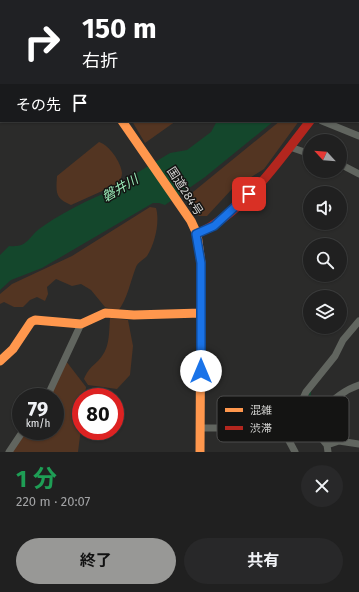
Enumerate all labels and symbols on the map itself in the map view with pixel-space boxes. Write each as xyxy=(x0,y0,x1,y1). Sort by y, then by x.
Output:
north arrow xyxy=(303,134,347,178)
street label: 国道284号 xyxy=(164,164,206,218)
water label: 磐井川 xyxy=(99,171,142,204)
pin xyxy=(232,177,266,211)
position arrow xyxy=(180,350,222,392)
speed limit sign: 80 xyxy=(72,388,124,440)
legend xyxy=(217,396,349,442)
text: 混雑 xyxy=(250,404,272,417)
text: 渋滞 xyxy=(250,422,272,435)

